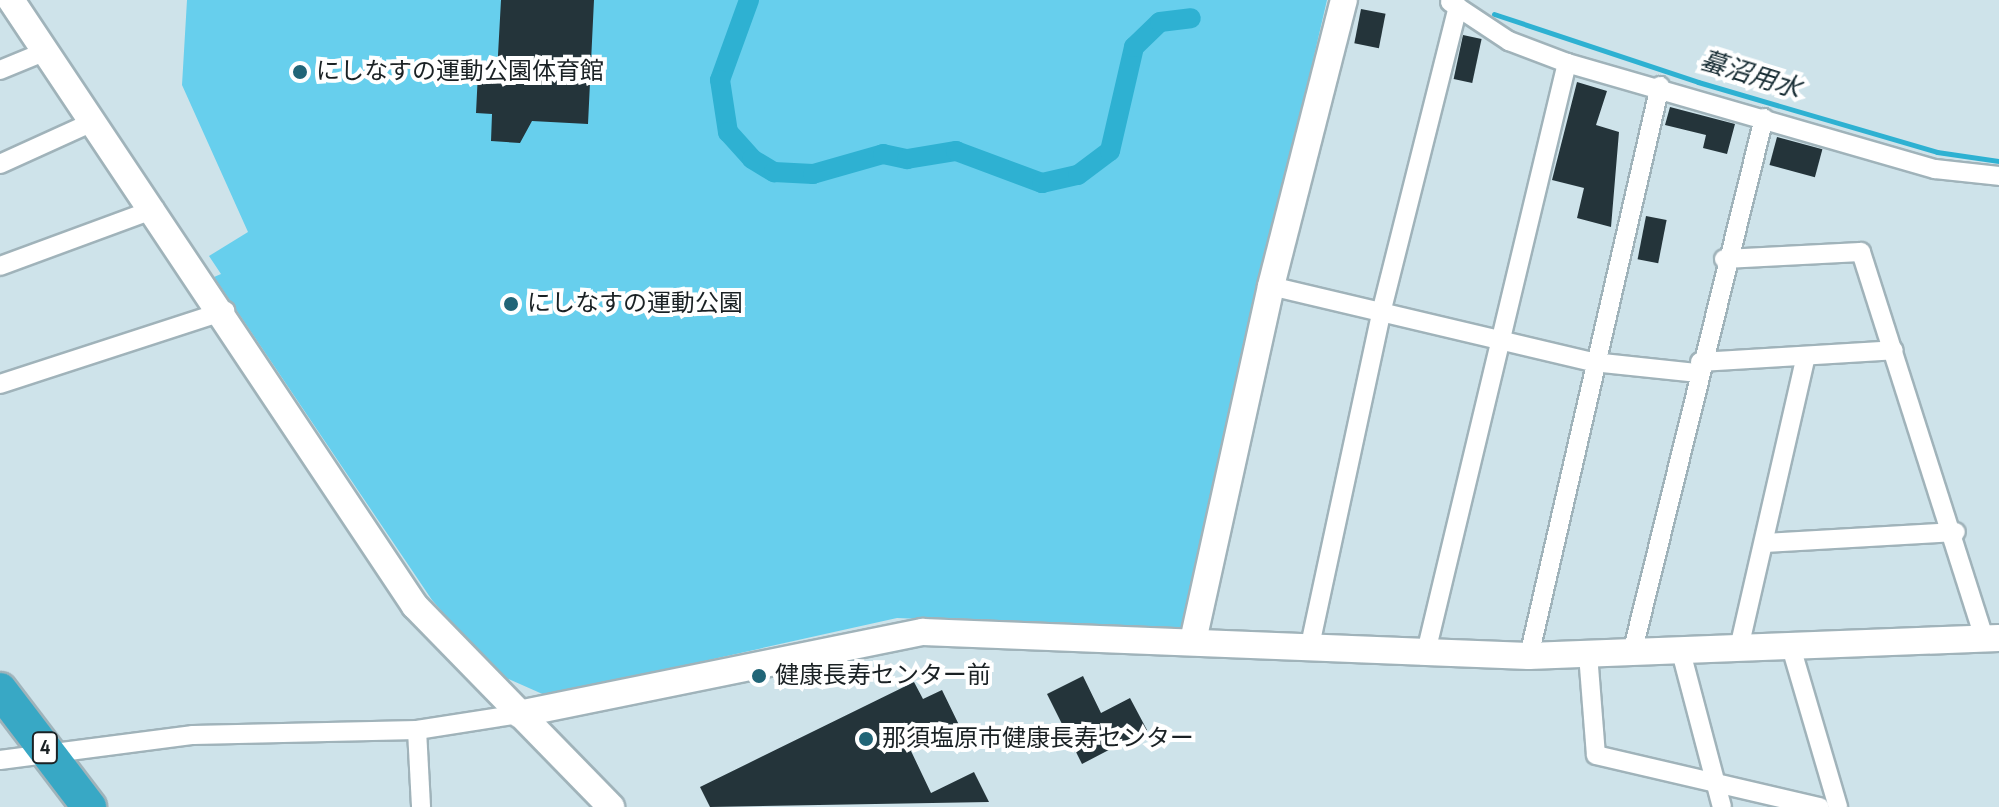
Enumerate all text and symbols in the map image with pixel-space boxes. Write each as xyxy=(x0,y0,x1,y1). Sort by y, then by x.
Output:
water label: 蟇沼用水 xyxy=(1696,46,1804,106)
place label: にしなすの運動公園体育館 xyxy=(316,58,604,86)
marker: にしなすの運動公園体育館 xyxy=(291,63,309,81)
place label: にしなすの運動公園 xyxy=(527,290,743,318)
marker: にしなすの運動公園 xyxy=(502,295,520,313)
place label: 健康長寿センター前 xyxy=(775,662,991,690)
marker: 健康長寿センター前 xyxy=(750,667,768,685)
place label: 那須塩原市健康長寿センター xyxy=(882,725,1194,753)
road number: 4 xyxy=(31,730,59,766)
marker: 那須塩原市健康長寿センター xyxy=(857,730,875,748)

